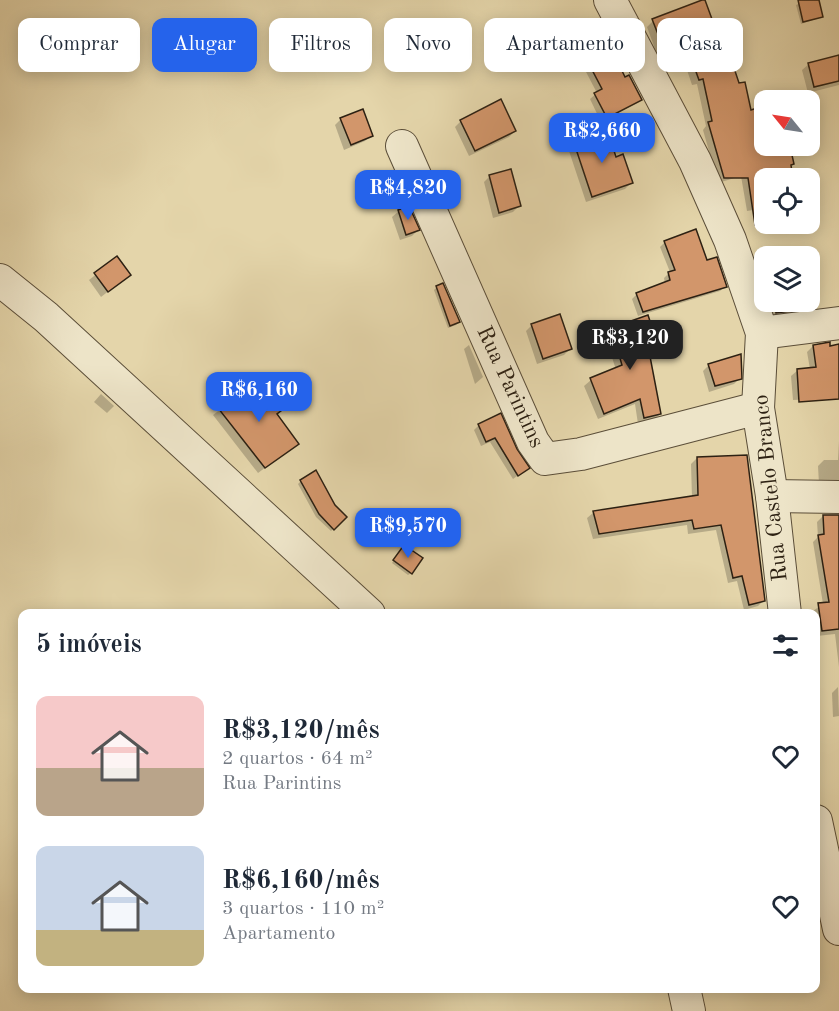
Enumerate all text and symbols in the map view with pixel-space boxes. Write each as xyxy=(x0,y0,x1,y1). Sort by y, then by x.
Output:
chip: Comprar xyxy=(18,18,140,72)
chip: Alugar xyxy=(152,18,257,72)
chip: Filtros xyxy=(269,18,372,72)
chip: Novo xyxy=(384,18,472,72)
chip: Apartamento xyxy=(484,18,645,72)
chip: Casa xyxy=(657,18,743,72)
north arrow xyxy=(754,90,820,156)
map controls xyxy=(754,90,820,312)
pin: R$2,660 xyxy=(547,113,657,164)
text: R$2,660 xyxy=(563,122,641,142)
button: locate xyxy=(754,168,820,234)
pin: R$4,820 xyxy=(353,170,463,221)
text: R$4,820 xyxy=(369,179,447,199)
button: layers xyxy=(754,246,820,312)
pin: R$3,120 xyxy=(575,320,685,371)
street label: Rua Parintins xyxy=(472,323,548,451)
text: R$3,120 xyxy=(591,329,669,349)
pin: R$6,160 xyxy=(204,372,314,423)
text: R$6,160 xyxy=(220,381,298,401)
street label: Rua Castelo Branco xyxy=(750,393,792,583)
pin: R$9,570 xyxy=(353,508,463,559)
text: R$9,570 xyxy=(369,517,447,537)
icon: filters xyxy=(769,629,802,662)
text: 5 imóveis xyxy=(36,632,142,658)
text: R$3,120/mês xyxy=(222,718,380,744)
icon: home xyxy=(84,720,156,792)
icon: heart xyxy=(769,740,802,773)
text: 2 quartos · 64 m² xyxy=(222,749,373,769)
text: Rua Parintins xyxy=(222,774,341,794)
text: R$6,160/mês xyxy=(222,868,380,894)
icon: home xyxy=(84,870,156,942)
icon: heart xyxy=(769,890,802,923)
text: 3 quartos · 110 m² xyxy=(222,899,384,919)
text: Apartamento xyxy=(222,924,335,944)

